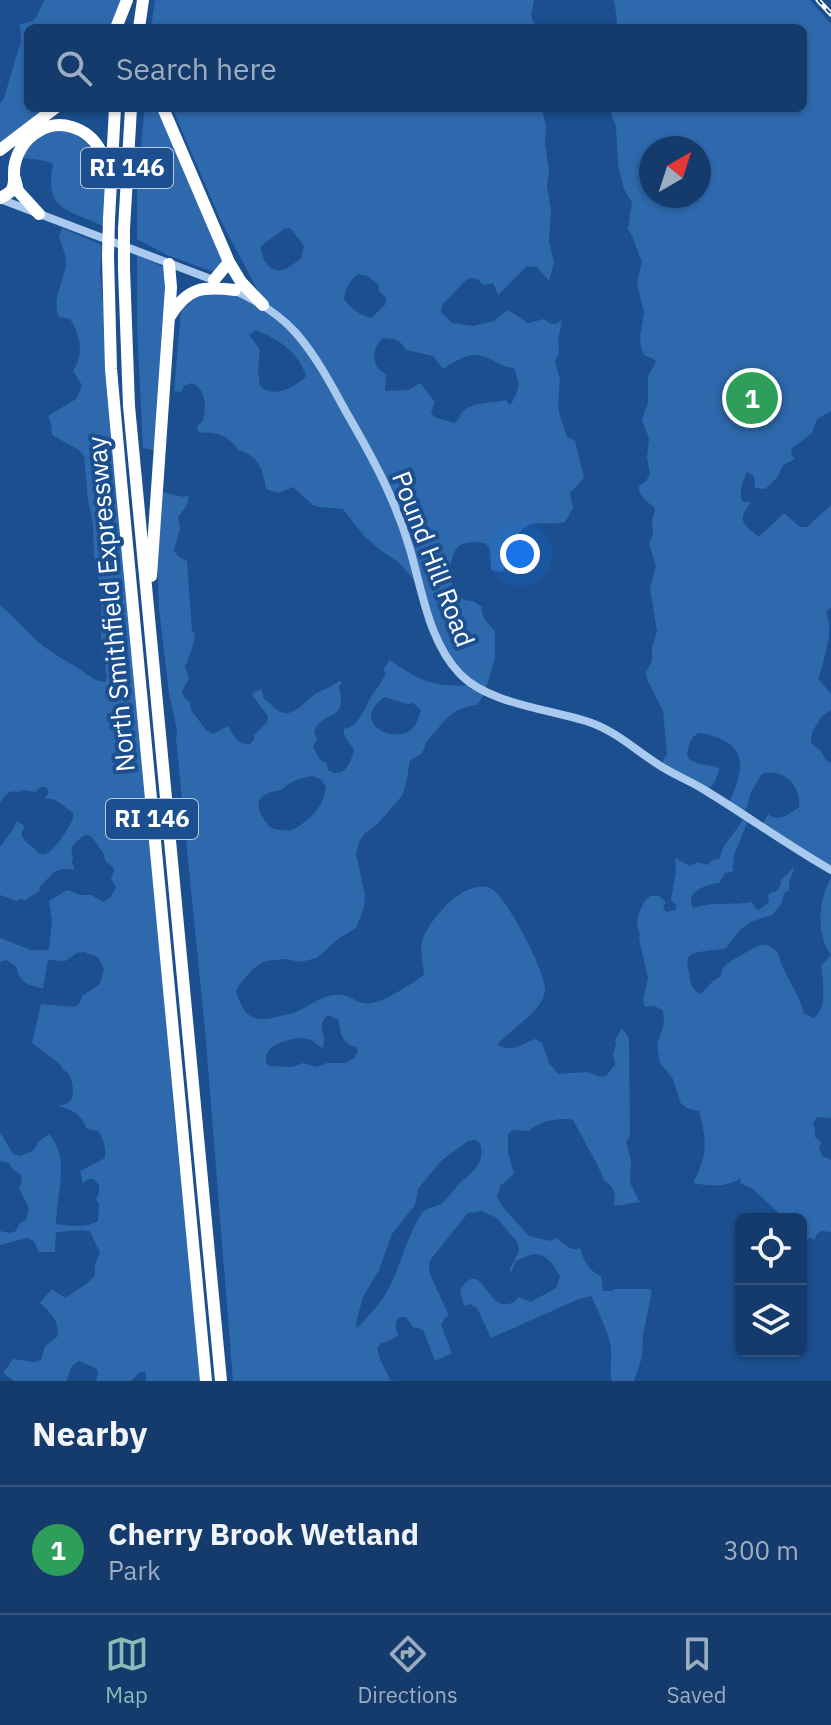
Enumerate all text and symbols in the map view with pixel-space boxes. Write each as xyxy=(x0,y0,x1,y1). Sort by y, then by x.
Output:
search box xyxy=(24,24,807,112)
icon: search xyxy=(52,46,96,90)
text: Search here xyxy=(116,49,277,88)
north arrow xyxy=(639,136,711,208)
road number: RI 146 xyxy=(81,148,173,188)
pin: 1 xyxy=(726,368,778,428)
street label: North Smithfield Expressway xyxy=(78,435,142,773)
street label: Pound Hill Road xyxy=(385,466,483,651)
your location xyxy=(500,534,540,574)
road number: RI 146 xyxy=(106,799,198,839)
map controls xyxy=(735,1213,807,1357)
button: locate xyxy=(735,1213,807,1285)
button: layers xyxy=(735,1285,807,1357)
text: Nearby xyxy=(32,1411,147,1455)
text: Cherry Brook Wetland xyxy=(108,1514,419,1553)
text: 1 xyxy=(50,1533,66,1567)
text: 300 m xyxy=(723,1533,799,1567)
text: Park xyxy=(108,1553,161,1587)
tab: Map xyxy=(105,1632,149,1709)
tab: Directions xyxy=(358,1632,458,1709)
tab: Saved xyxy=(667,1632,726,1709)

